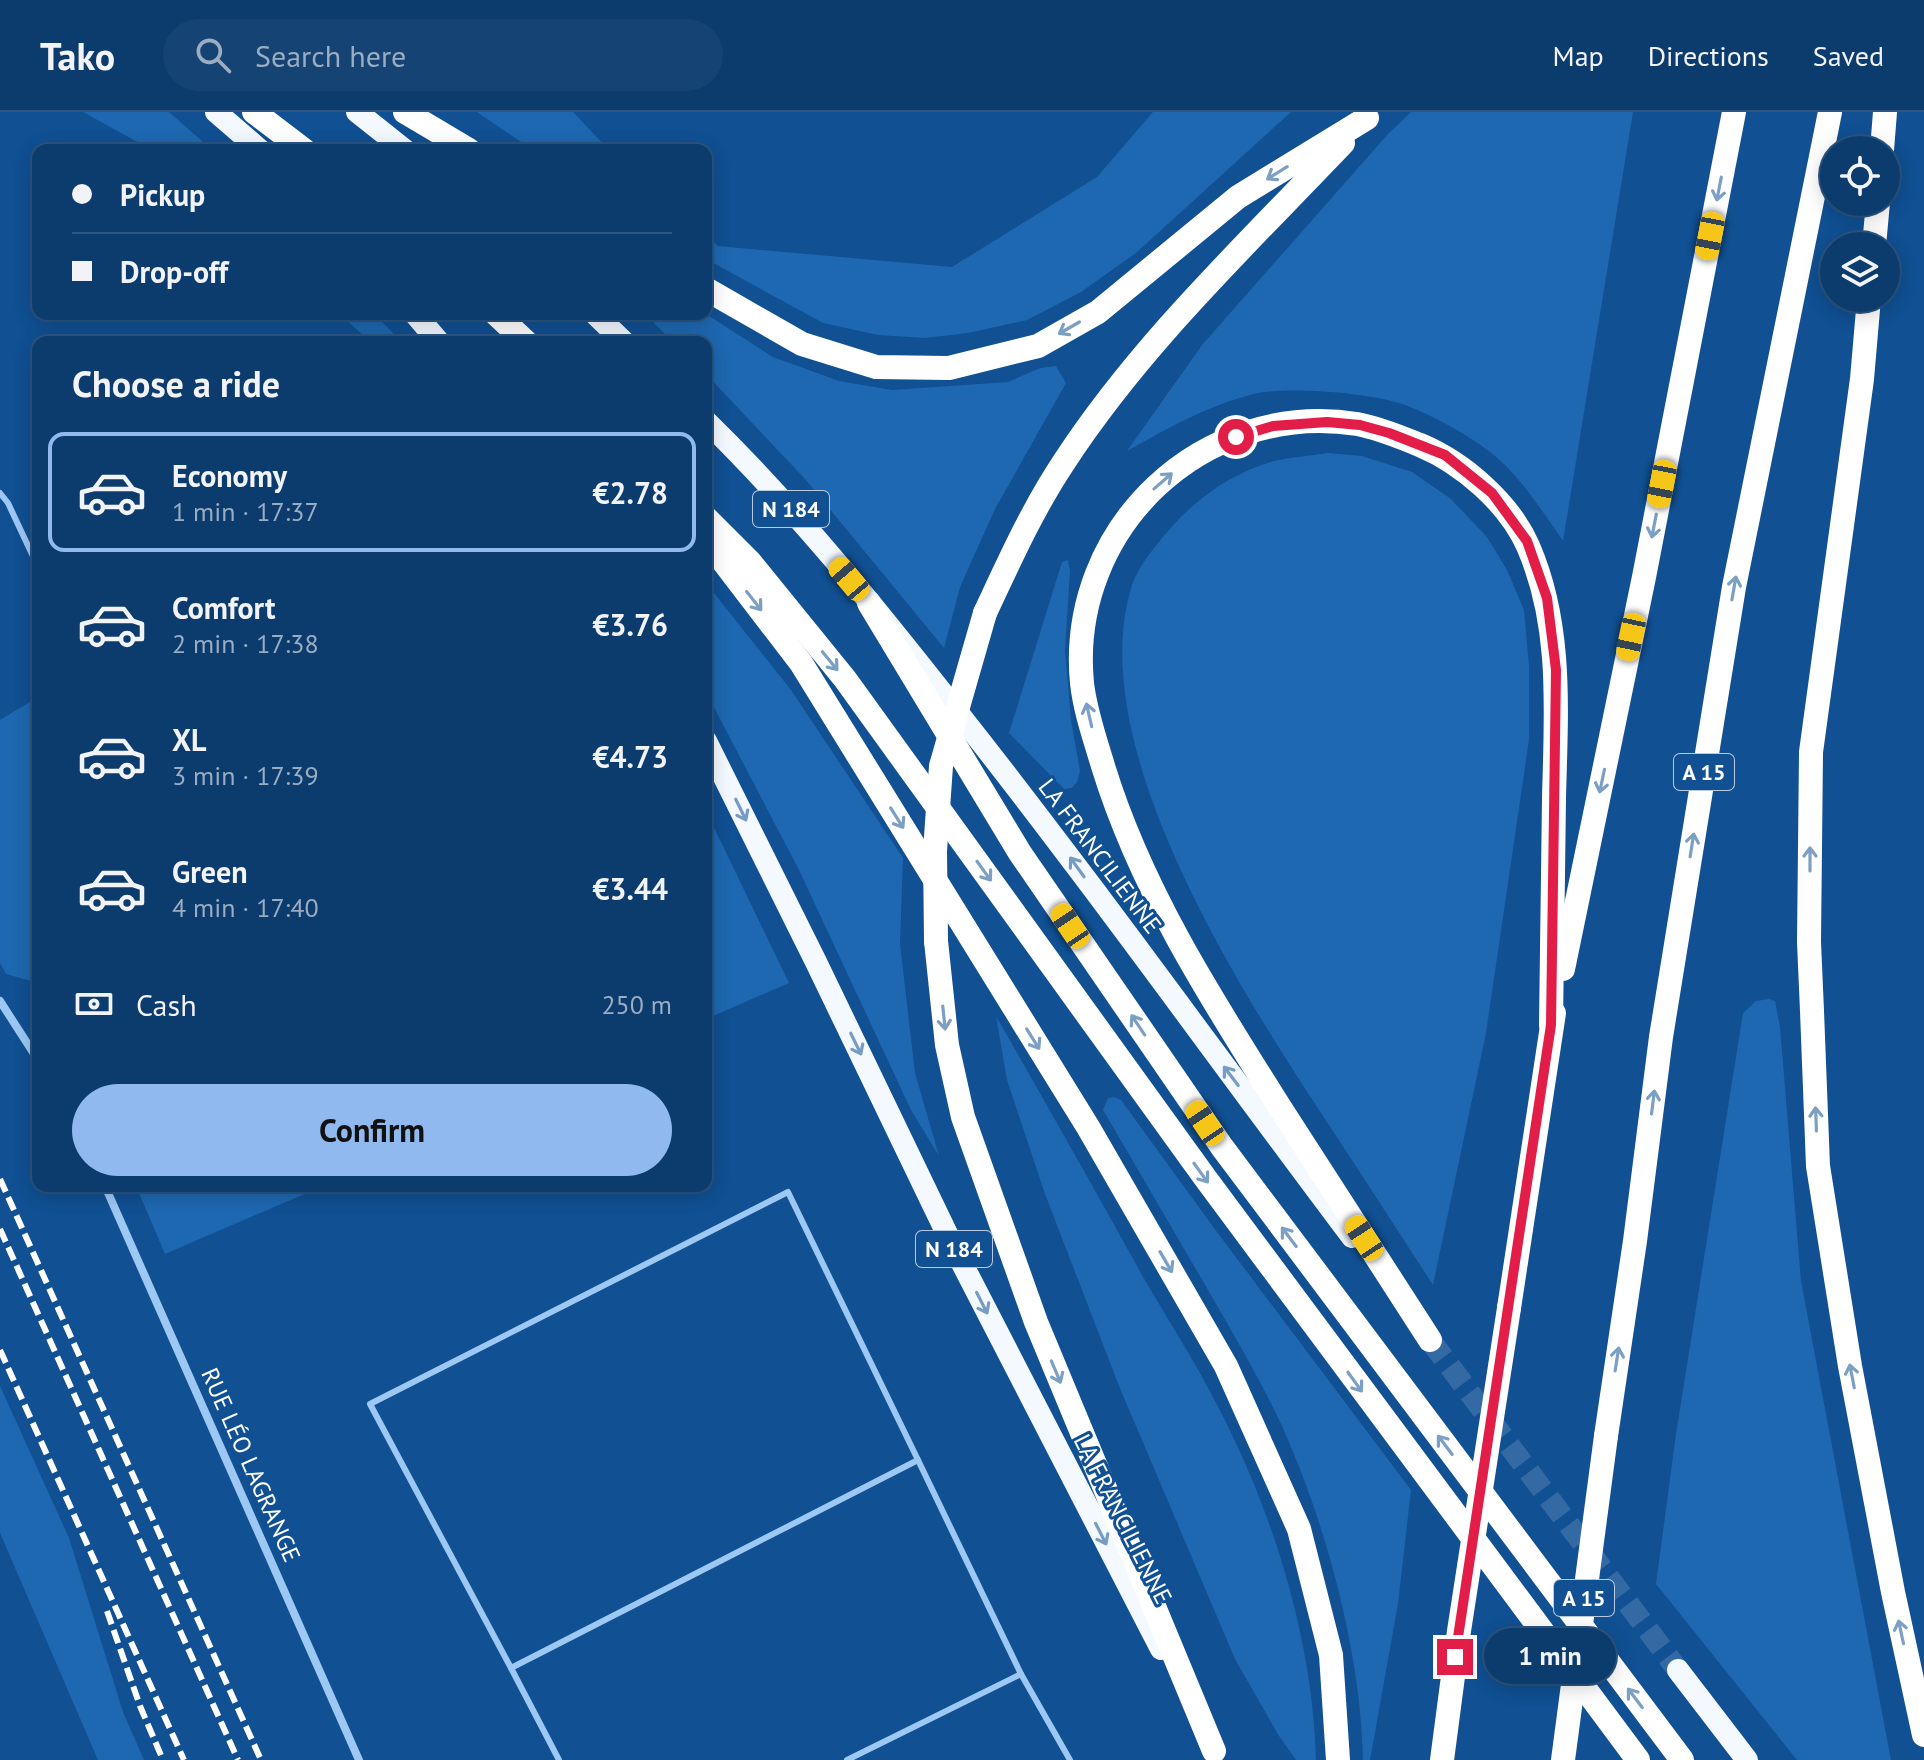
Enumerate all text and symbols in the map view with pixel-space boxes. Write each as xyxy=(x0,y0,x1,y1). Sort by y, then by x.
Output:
search box xyxy=(163,19,723,91)
text: Tako xyxy=(40,31,115,80)
icon: search xyxy=(191,33,235,77)
text: Search here xyxy=(255,36,406,75)
text: Map xyxy=(1553,37,1604,74)
text: Directions xyxy=(1648,37,1769,74)
text: Saved xyxy=(1813,37,1884,74)
map controls xyxy=(1820,136,1900,312)
button: locate xyxy=(1820,136,1900,216)
one-way arrow xyxy=(1266,166,1289,182)
text: Pickup xyxy=(120,175,205,214)
one-way arrow xyxy=(1711,175,1726,201)
car xyxy=(1694,210,1726,262)
button: layers xyxy=(1820,232,1900,312)
text: Drop-off xyxy=(120,252,228,291)
one-way arrow xyxy=(1058,321,1081,337)
text: Choose a ride xyxy=(72,360,280,407)
route start xyxy=(1218,419,1254,455)
icon: car xyxy=(76,456,148,528)
text: Economy xyxy=(172,456,287,495)
car xyxy=(1646,458,1678,510)
one-way arrow xyxy=(1153,472,1173,490)
text: €2.78 xyxy=(593,473,668,512)
road number: N 184 xyxy=(753,491,829,527)
text: 1 min · 17:37 xyxy=(172,495,319,528)
one-way arrow xyxy=(1645,513,1660,538)
car xyxy=(824,553,874,605)
one-way arrow xyxy=(1728,576,1743,601)
icon: car xyxy=(76,588,148,660)
text: Comfort xyxy=(172,588,275,627)
one-way arrow xyxy=(745,590,762,611)
text: €3.76 xyxy=(593,605,668,644)
car xyxy=(1614,611,1648,663)
text: 2 min · 17:38 xyxy=(172,627,319,660)
one-way arrow xyxy=(822,650,839,671)
one-way arrow xyxy=(1081,703,1096,728)
icon: car xyxy=(76,720,148,792)
text: XL xyxy=(172,720,206,759)
text: €4.73 xyxy=(593,737,668,776)
road number: A 15 xyxy=(1674,754,1734,790)
text: 3 min · 17:39 xyxy=(172,759,319,792)
one-way arrow xyxy=(1594,768,1609,793)
street label: LA FRANCILIENNE xyxy=(1032,772,1168,940)
one-way arrow xyxy=(734,798,749,822)
one-way arrow xyxy=(889,806,905,829)
one-way arrow xyxy=(1685,833,1700,858)
one-way arrow xyxy=(1802,846,1818,873)
icon: car xyxy=(76,852,148,924)
text: Green xyxy=(172,852,247,891)
one-way arrow xyxy=(1069,857,1085,879)
one-way arrow xyxy=(975,860,992,881)
text: €3.44 xyxy=(593,869,668,908)
text: 4 min · 17:40 xyxy=(172,891,319,924)
car xyxy=(1047,899,1093,953)
icon: cash xyxy=(72,982,116,1026)
text: Cash xyxy=(136,985,197,1024)
text: 250 m xyxy=(601,988,672,1021)
one-way arrow xyxy=(937,1004,952,1031)
one-way arrow xyxy=(1130,1015,1146,1037)
one-way arrow xyxy=(1025,1027,1041,1050)
one-way arrow xyxy=(849,1031,864,1055)
one-way arrow xyxy=(1223,1066,1240,1088)
button: Confirm xyxy=(72,1084,672,1176)
one-way arrow xyxy=(1646,1090,1661,1115)
car xyxy=(1182,1096,1228,1150)
one-way arrow xyxy=(1808,1106,1823,1133)
one-way arrow xyxy=(1193,1161,1210,1183)
car xyxy=(1341,1211,1387,1265)
one-way arrow xyxy=(1281,1227,1298,1248)
road number: N 184 xyxy=(916,1231,992,1267)
one-way arrow xyxy=(1158,1250,1174,1273)
one-way arrow xyxy=(975,1290,990,1314)
one-way arrow xyxy=(1611,1347,1626,1372)
one-way arrow xyxy=(1050,1359,1065,1384)
street label: RUE LÉO LAGRANGE xyxy=(194,1363,308,1567)
one-way arrow xyxy=(1844,1364,1859,1390)
one-way arrow xyxy=(1347,1371,1364,1392)
street label: LA FRANCILIENNE xyxy=(1067,1429,1179,1609)
one-way arrow xyxy=(1437,1435,1454,1456)
one-way arrow xyxy=(1094,1521,1110,1545)
road number: A 15 xyxy=(1554,1580,1614,1616)
one-way arrow xyxy=(1893,1619,1908,1645)
callout: 1 min xyxy=(1483,1629,1615,1685)
route end xyxy=(1437,1639,1473,1675)
text: 1 min xyxy=(1518,1639,1582,1672)
one-way arrow xyxy=(1626,1687,1643,1709)

